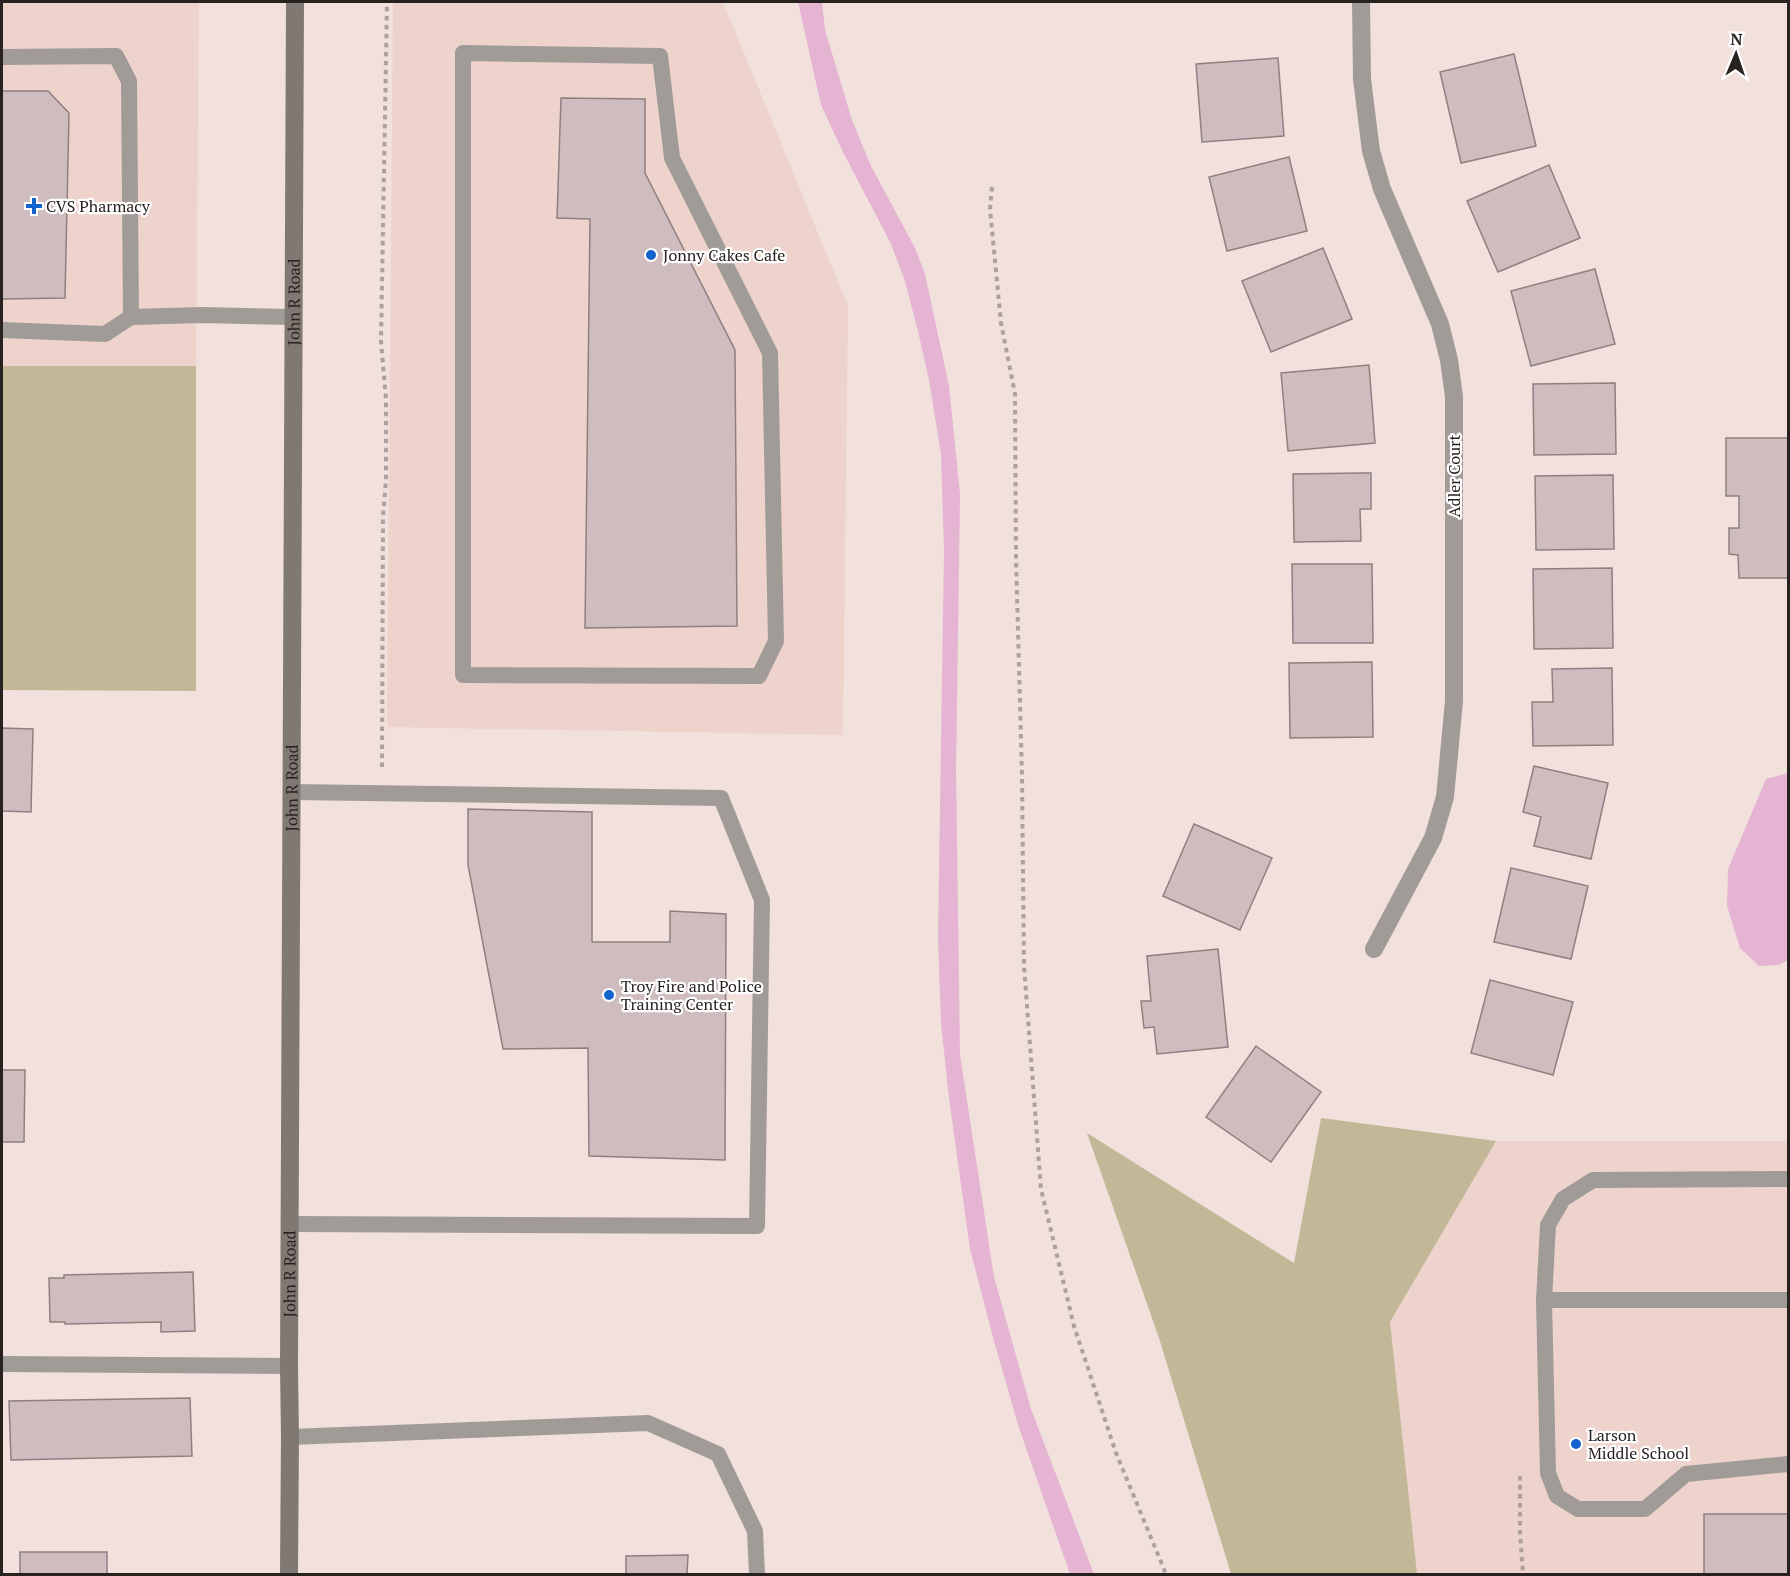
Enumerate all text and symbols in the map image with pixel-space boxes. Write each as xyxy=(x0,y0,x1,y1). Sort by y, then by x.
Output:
north arrow xyxy=(1706,24,1766,84)
text: N xyxy=(1730,28,1743,50)
place label: CVS Pharmacy xyxy=(46,195,151,217)
marker: CVS Pharmacy xyxy=(27,199,41,213)
place label: Jonny Cakes Cafe xyxy=(663,244,785,266)
marker: Jonny Cakes Cafe xyxy=(644,248,658,262)
street label: John R Road xyxy=(282,258,305,346)
street label: Adler Court xyxy=(1443,435,1465,517)
street label: John R Road xyxy=(280,744,303,832)
place label: Troy Fire and Police Training Center xyxy=(621,975,762,1015)
marker: Troy Fire and Police Training Center xyxy=(602,988,616,1002)
street label: John R Road xyxy=(278,1230,301,1318)
place label: Larson Middle School xyxy=(1588,1424,1689,1464)
marker: Larson Middle School xyxy=(1569,1437,1583,1451)

